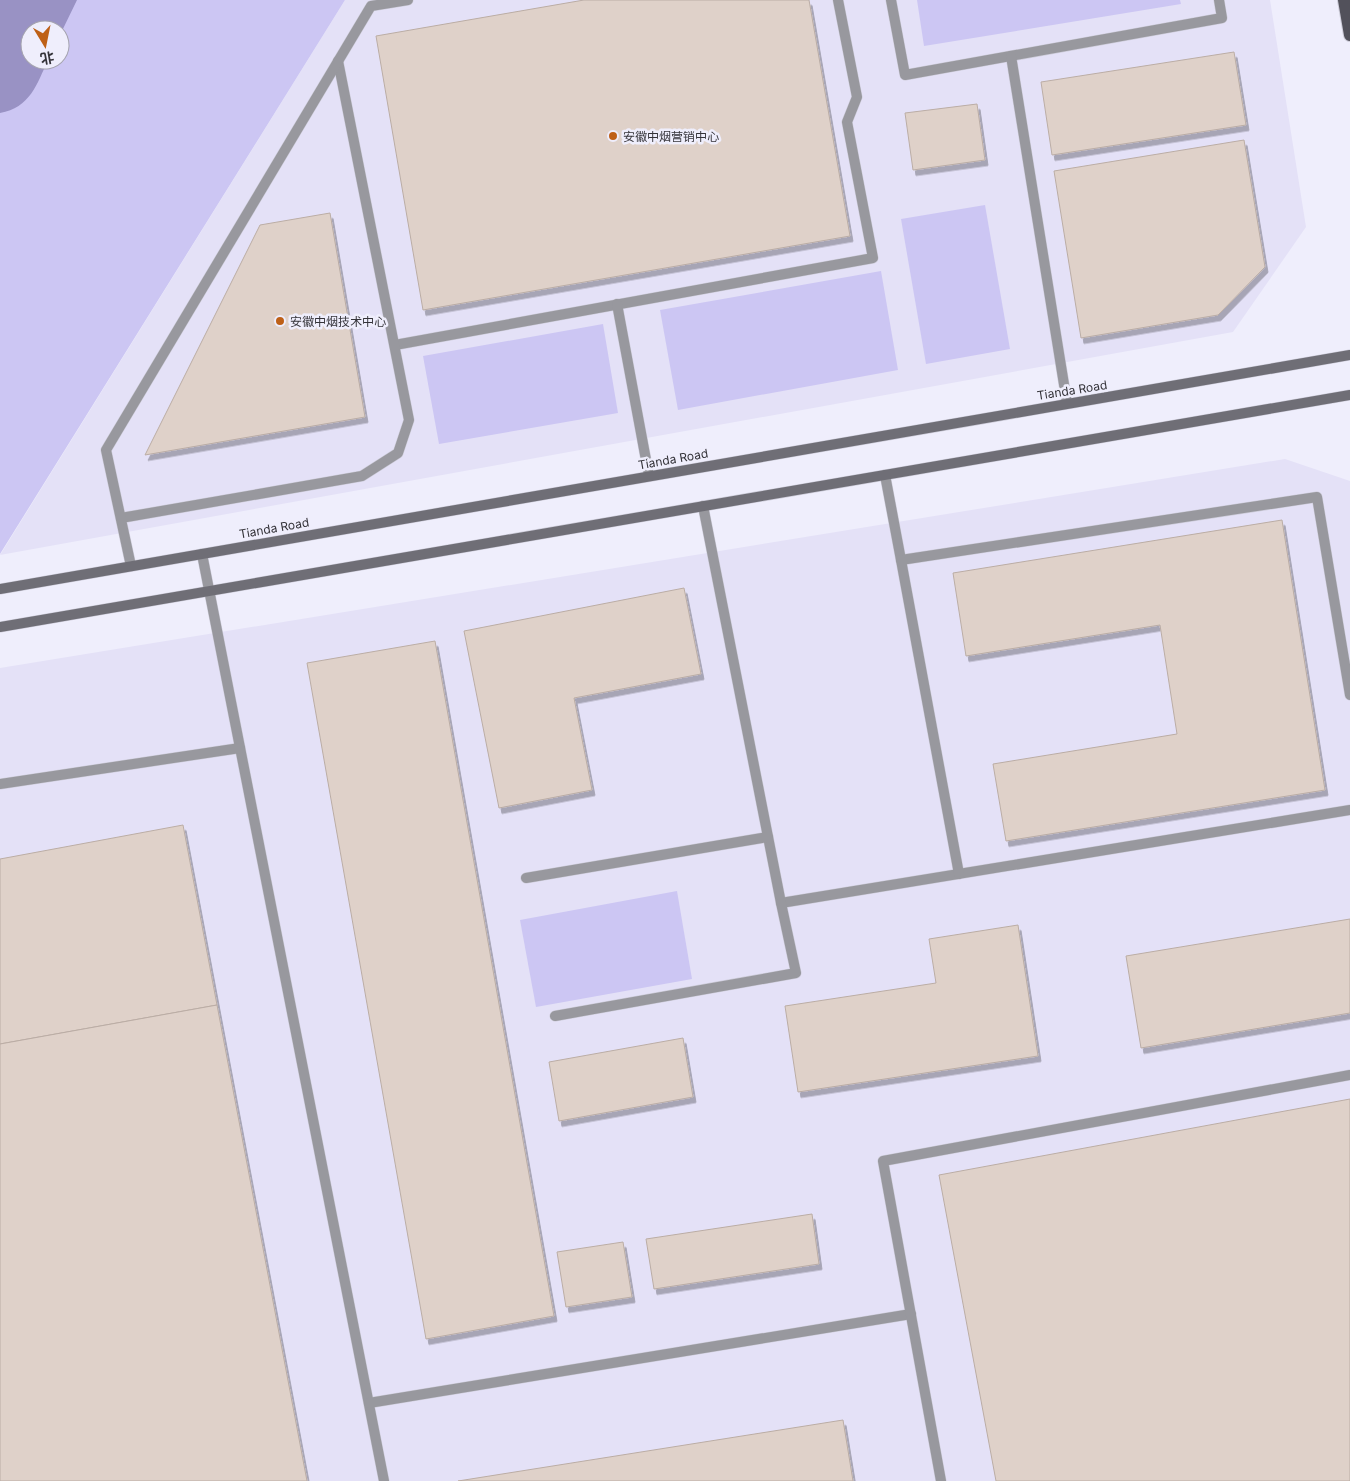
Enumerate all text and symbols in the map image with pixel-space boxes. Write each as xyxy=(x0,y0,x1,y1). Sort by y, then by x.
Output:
north arrow xyxy=(20,20,70,70)
text: 北 xyxy=(39,49,56,68)
place label: 安徽中烟营销中心 xyxy=(623,129,719,144)
marker: 安徽中烟营销中心 xyxy=(607,130,619,142)
place label: 安徽中烟技术中心 xyxy=(290,314,386,329)
marker: 安徽中烟技术中心 xyxy=(274,315,286,327)
street label: Tianda Road xyxy=(1036,377,1108,403)
street label: Tianda Road xyxy=(637,445,709,473)
street label: Tianda Road xyxy=(238,514,310,542)

